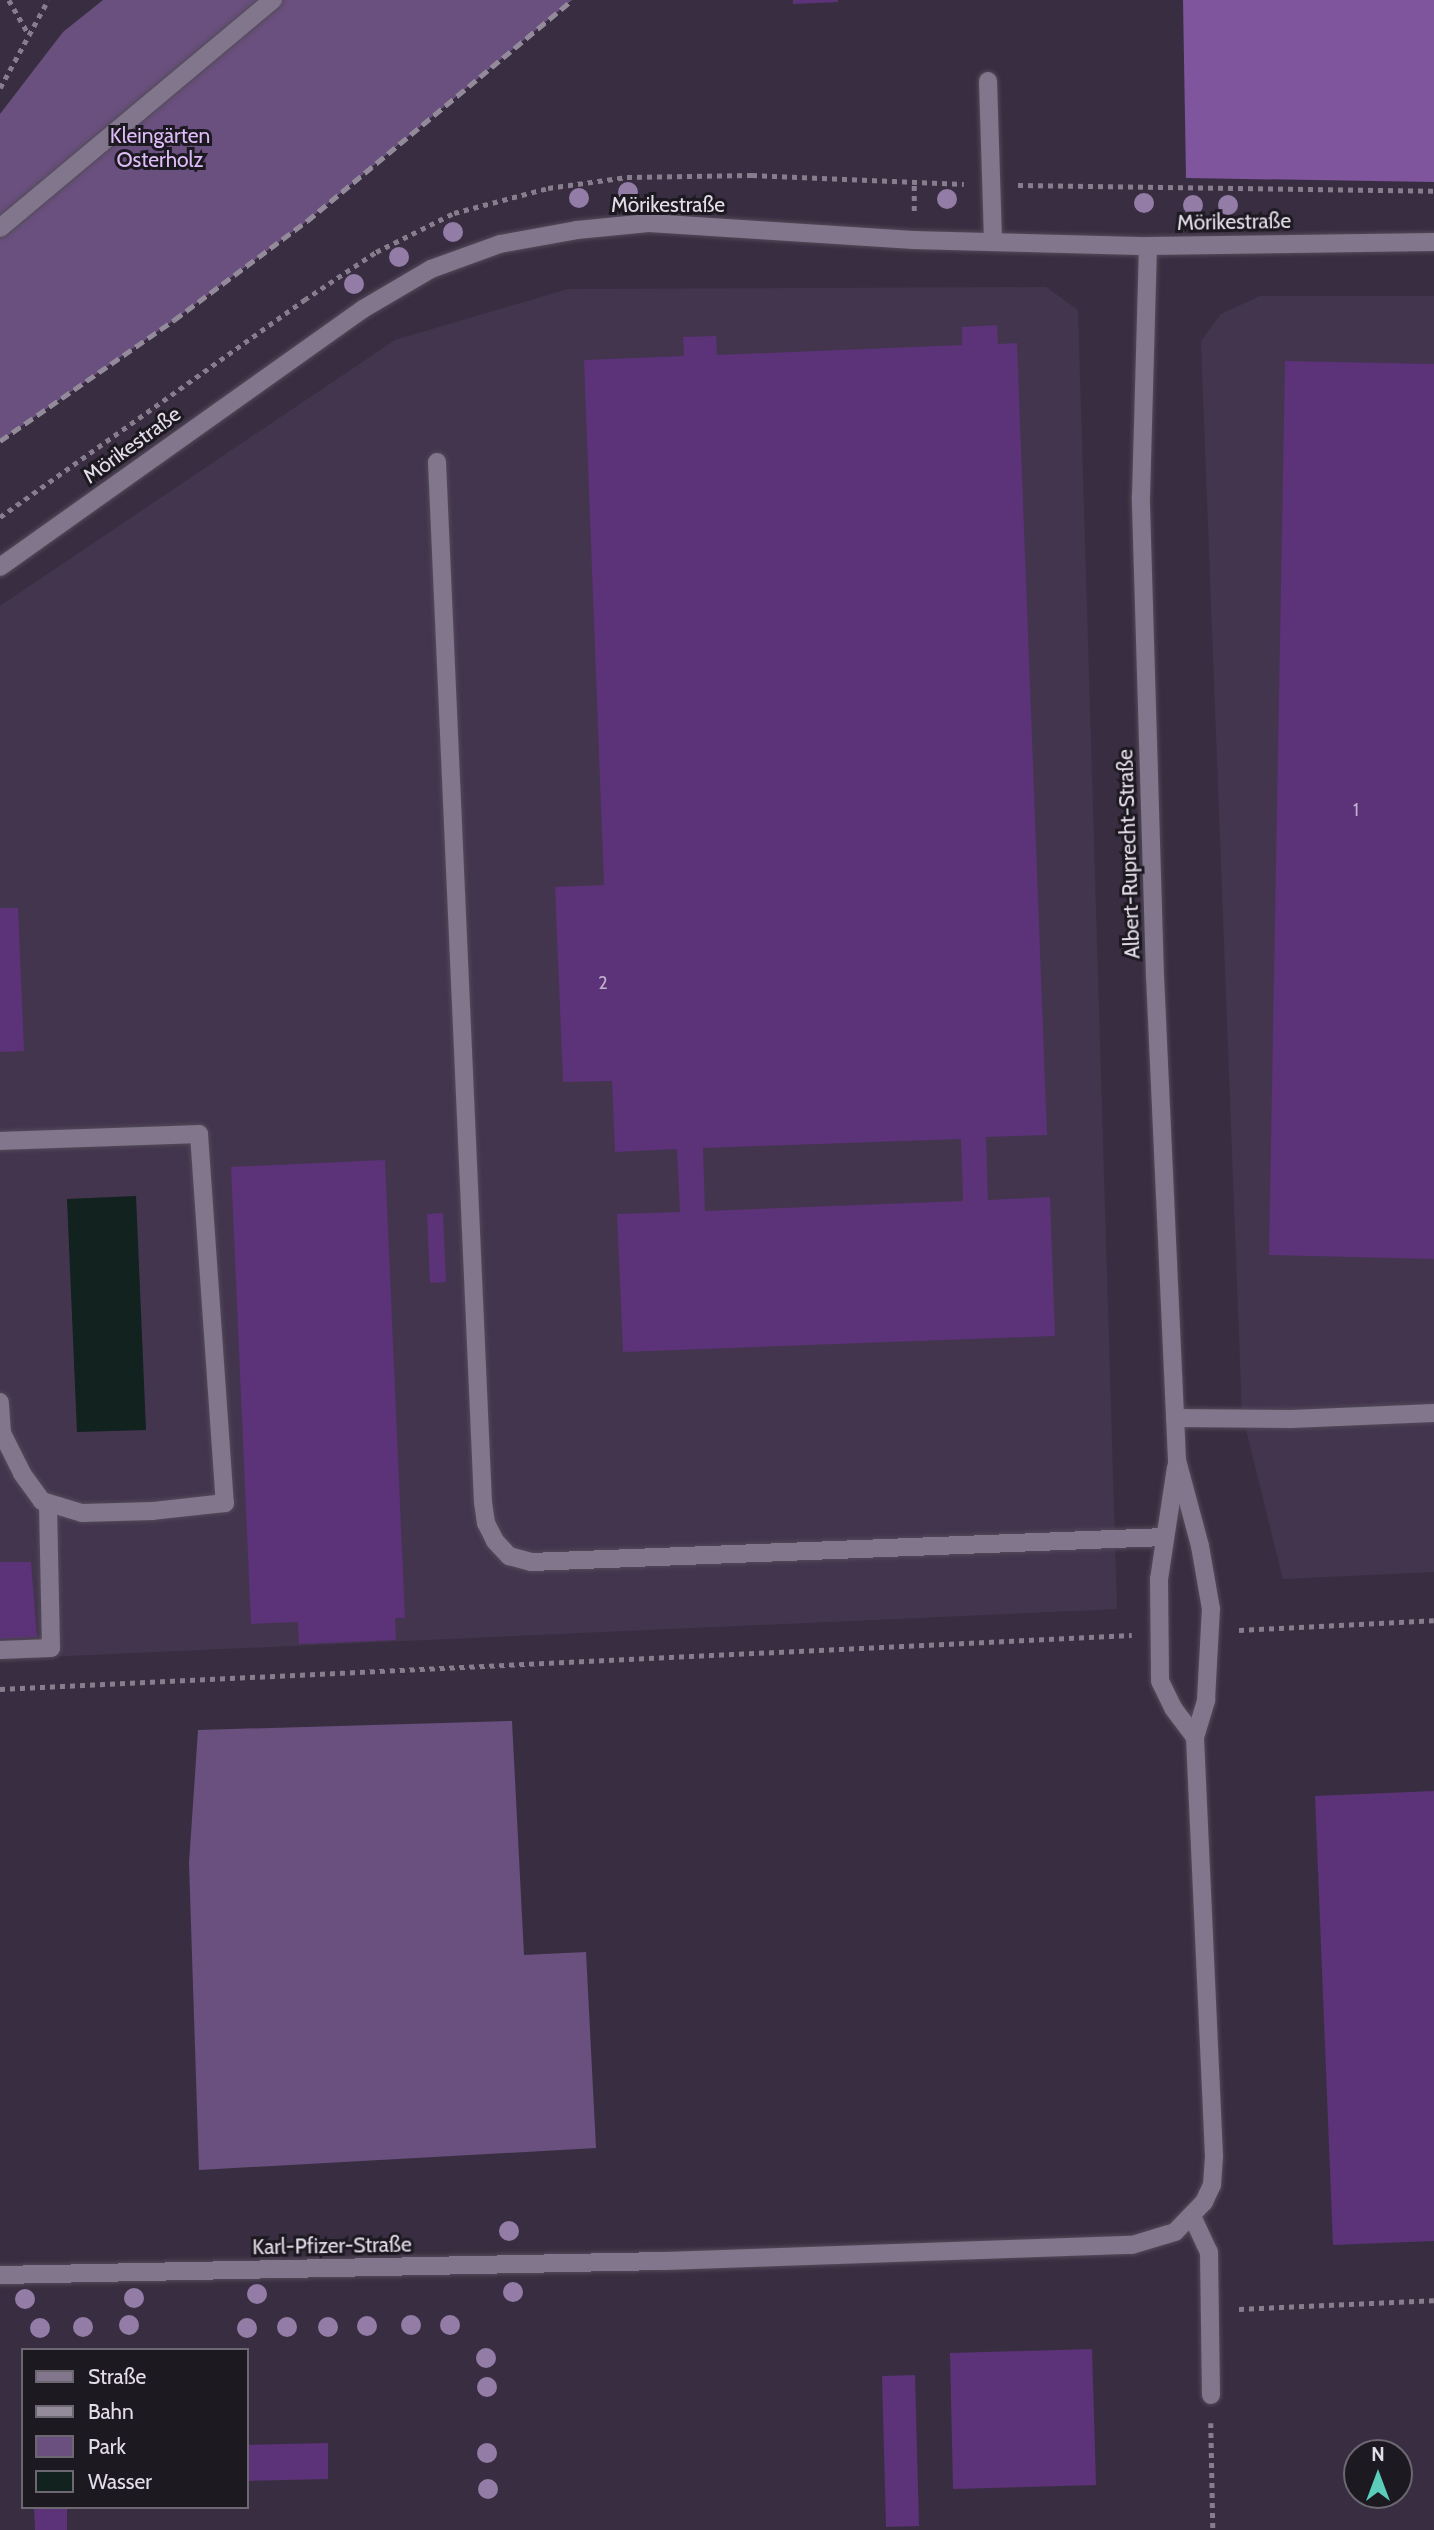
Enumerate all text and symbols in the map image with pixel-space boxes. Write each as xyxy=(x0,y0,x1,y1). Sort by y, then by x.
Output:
park label: Kleingärten Osterholz xyxy=(110,123,210,173)
street label: Mörikestraße xyxy=(611,192,725,218)
street label: Mörikestraße xyxy=(1177,208,1291,236)
street label: Mörikestraße xyxy=(78,401,186,489)
street label: Albert-Ruprecht-Straße xyxy=(1113,749,1145,959)
house number: 1 xyxy=(1353,799,1359,821)
house number: 2 xyxy=(598,972,608,994)
street label: Karl-Pfizer-Straße xyxy=(252,2232,412,2260)
legend xyxy=(21,2348,248,2509)
text: Straße xyxy=(88,2364,146,2389)
text: Bahn xyxy=(88,2399,134,2424)
text: Park xyxy=(88,2434,126,2459)
north arrow xyxy=(1343,2439,1413,2509)
text: N xyxy=(1371,2443,1385,2466)
text: Wasser xyxy=(88,2469,152,2494)

